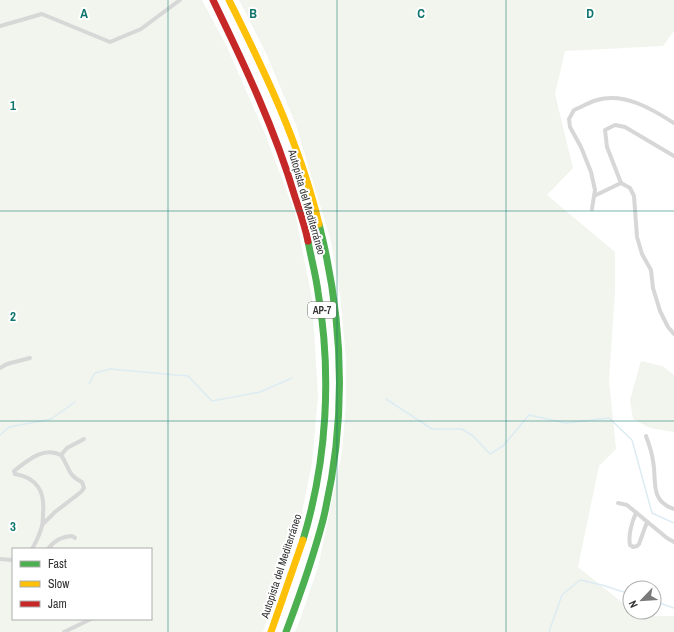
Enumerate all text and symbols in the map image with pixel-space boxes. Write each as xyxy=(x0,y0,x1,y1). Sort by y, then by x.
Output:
text: A xyxy=(80,5,88,22)
text: B xyxy=(249,5,257,22)
text: C xyxy=(417,5,425,22)
text: D xyxy=(586,5,594,22)
text: 1 xyxy=(10,97,16,114)
street label: Autopista del Mediterráneo xyxy=(285,147,329,256)
road number: AP-7 xyxy=(308,302,336,318)
text: 2 xyxy=(10,308,16,325)
street label: Autopista del Mediterráneo xyxy=(257,512,304,621)
text: 3 xyxy=(10,518,16,535)
legend xyxy=(12,548,152,620)
text: Fast xyxy=(48,556,67,572)
text: Slow xyxy=(48,576,70,592)
north arrow xyxy=(622,580,662,620)
text: Jam xyxy=(48,596,67,612)
text: N xyxy=(625,598,641,610)

